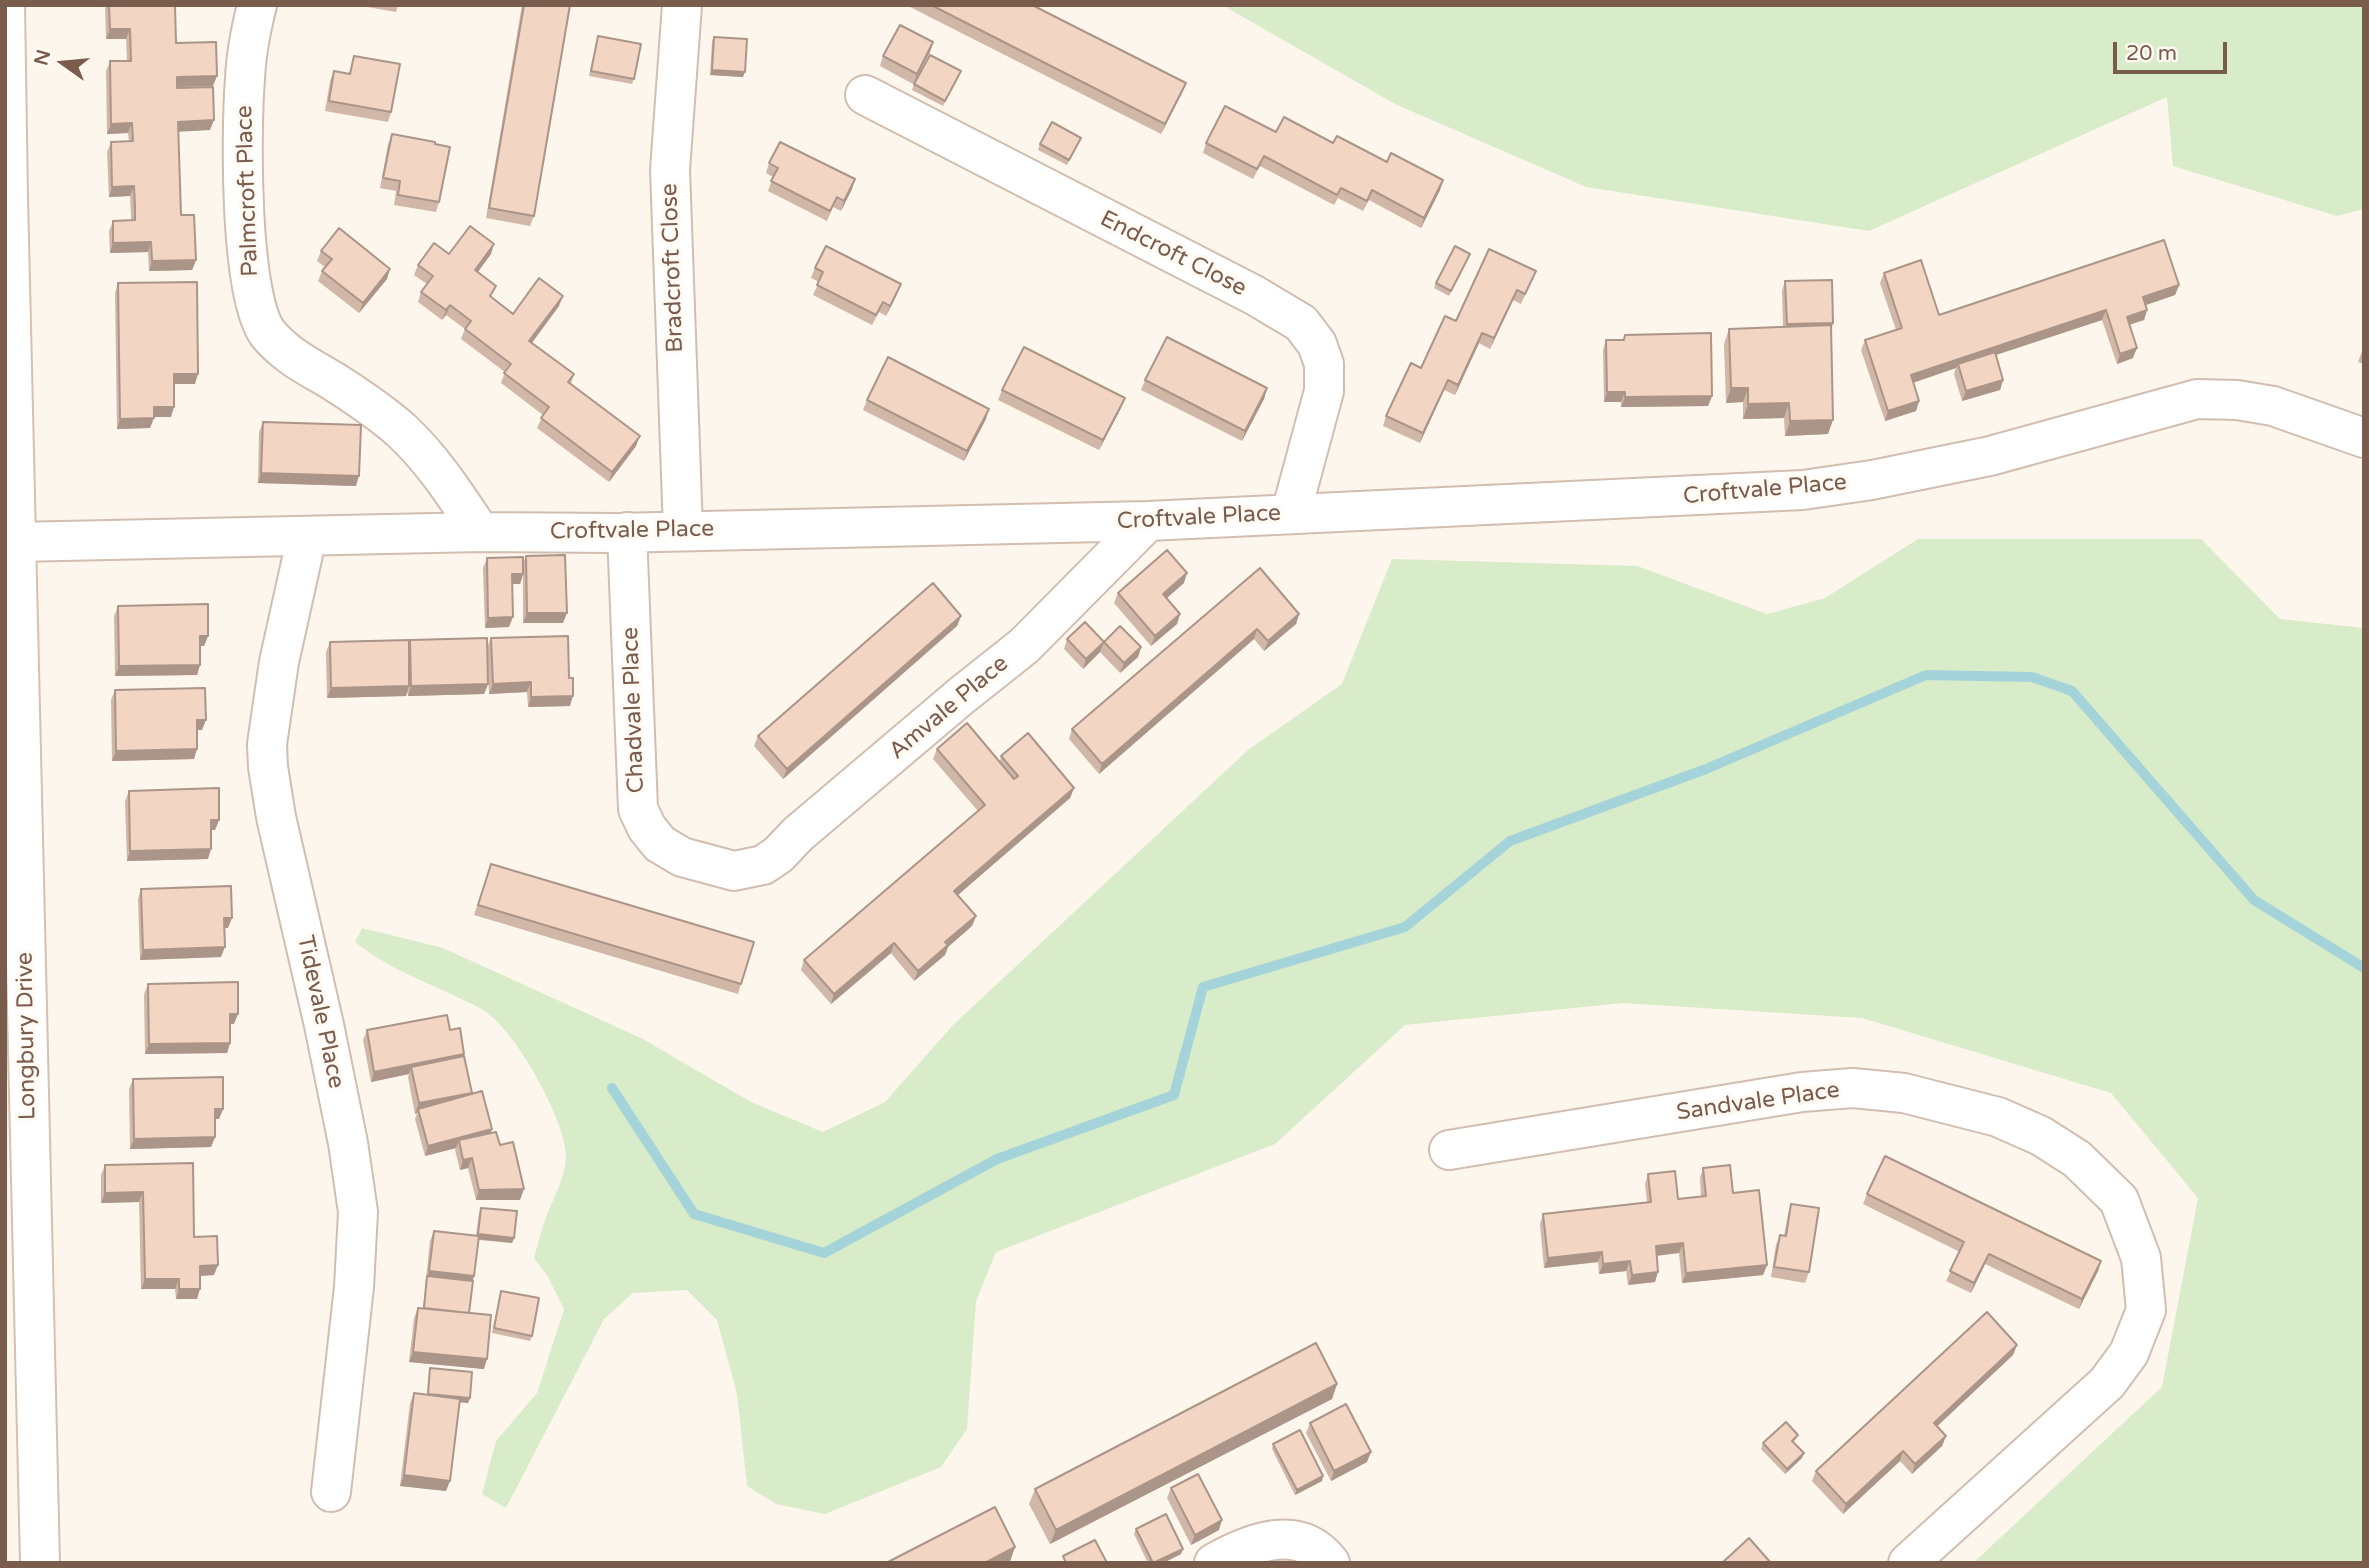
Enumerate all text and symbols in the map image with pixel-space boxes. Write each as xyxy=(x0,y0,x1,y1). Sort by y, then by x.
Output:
north arrow xyxy=(28,28,98,98)
scale bar xyxy=(2117,28,2231,72)
text: 20 m xyxy=(2126,41,2177,66)
text: N xyxy=(30,47,55,68)
street label: Palmcroft Place xyxy=(231,105,265,277)
street label: Bradcroft Close xyxy=(656,183,690,353)
street label: Endcroft Close xyxy=(1095,205,1251,303)
street label: Croftvale Place xyxy=(1682,469,1848,511)
street label: Croftvale Place xyxy=(1116,500,1282,536)
street label: Croftvale Place xyxy=(550,516,714,546)
street label: Chadvale Place xyxy=(617,626,651,794)
street label: Amvale Place xyxy=(884,650,1014,766)
street label: Tidevale Place xyxy=(290,933,350,1091)
street label: Longbury Drive xyxy=(12,952,42,1120)
street label: Sandvale Place xyxy=(1675,1077,1841,1127)

